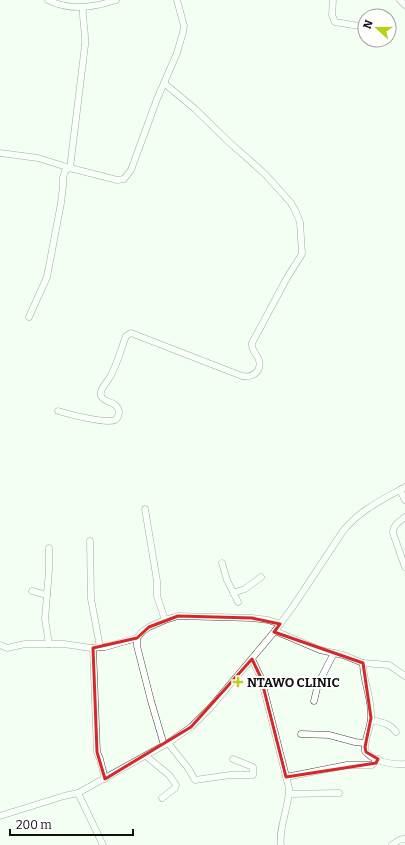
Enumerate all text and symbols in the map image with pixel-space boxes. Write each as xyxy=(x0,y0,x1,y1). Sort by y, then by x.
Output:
north arrow xyxy=(357,8,397,48)
text: N xyxy=(361,18,376,31)
place label: NTAWO CLINIC xyxy=(247,675,340,690)
marker: NTAWO CLINIC xyxy=(232,676,244,688)
scale bar xyxy=(10,811,133,837)
text: 200 m xyxy=(16,818,52,832)

